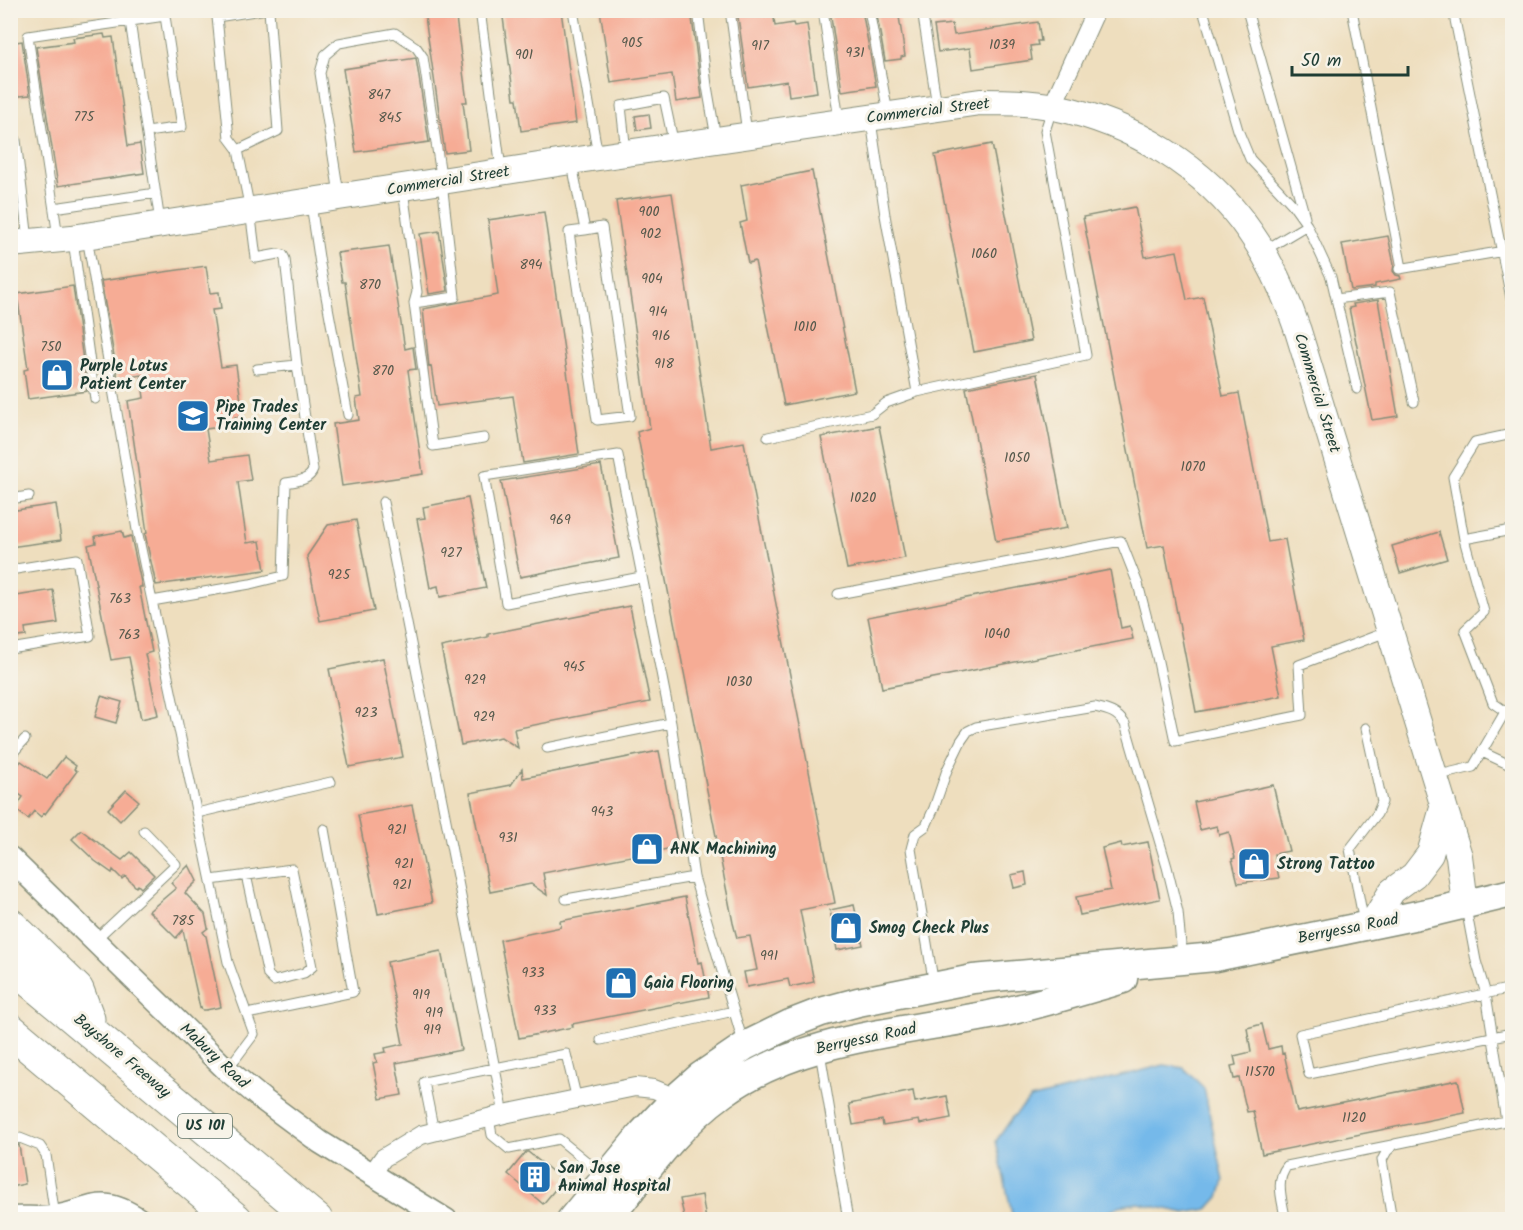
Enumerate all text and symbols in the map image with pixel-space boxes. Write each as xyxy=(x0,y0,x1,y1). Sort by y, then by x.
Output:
house number: 905 xyxy=(621,32,644,54)
house number: 1039 xyxy=(989,34,1015,56)
house number: 917 xyxy=(751,35,769,57)
scale bar xyxy=(1292,39,1408,77)
house number: 931 xyxy=(845,42,865,64)
house number: 901 xyxy=(515,44,533,66)
text: 50 m xyxy=(1301,47,1341,76)
house number: 847 xyxy=(368,84,391,106)
street label: Commercial Street xyxy=(865,91,992,131)
house number: 775 xyxy=(74,106,96,128)
house number: 845 xyxy=(378,107,403,129)
street label: Commercial Street xyxy=(385,159,512,203)
house number: 900 xyxy=(639,201,659,223)
house number: 902 xyxy=(640,223,662,245)
house number: 1060 xyxy=(971,243,997,265)
house number: 894 xyxy=(520,254,543,276)
house number: 904 xyxy=(641,268,663,290)
house number: 870 xyxy=(359,274,381,296)
house number: 914 xyxy=(649,301,668,323)
house number: 1010 xyxy=(794,316,816,338)
house number: 916 xyxy=(651,325,671,347)
street label: Commercial Street xyxy=(1287,330,1347,457)
house number: 750 xyxy=(41,336,61,358)
house number: 918 xyxy=(654,353,674,375)
place label: Purple Lotus Patient Center xyxy=(80,354,187,397)
shop icon: Purple Lotus Patient Center xyxy=(39,357,75,393)
house number: 870 xyxy=(372,360,394,382)
place label: Pipe Trades Training Center xyxy=(216,395,327,438)
school or university icon: Pipe Trades Training Center xyxy=(175,398,211,434)
house number: 1050 xyxy=(1004,447,1030,469)
house number: 1070 xyxy=(1181,456,1205,478)
house number: 1020 xyxy=(850,487,876,509)
house number: 969 xyxy=(549,509,571,531)
house number: 927 xyxy=(440,542,462,564)
house number: 925 xyxy=(328,564,352,586)
house number: 763 xyxy=(109,588,131,610)
house number: 1040 xyxy=(984,623,1010,645)
house number: 763 xyxy=(118,624,140,646)
house number: 945 xyxy=(563,656,587,678)
house number: 929 xyxy=(464,669,486,691)
house number: 1030 xyxy=(726,671,752,693)
house number: 923 xyxy=(355,702,377,724)
house number: 929 xyxy=(473,706,495,728)
house number: 943 xyxy=(591,801,613,823)
house number: 921 xyxy=(387,819,407,841)
house number: 931 xyxy=(498,827,518,849)
shop icon: ANK Machining xyxy=(629,831,665,867)
place label: ANK Machining xyxy=(670,837,777,862)
shop icon: Strong Tattoo xyxy=(1236,846,1272,882)
place label: Strong Tattoo xyxy=(1277,852,1375,877)
house number: 921 xyxy=(394,853,414,875)
house number: 921 xyxy=(392,874,412,896)
street label: Berryessa Road xyxy=(1295,907,1402,951)
house number: 785 xyxy=(172,910,196,932)
shop icon: Smog Check Plus xyxy=(828,910,864,946)
place label: Smog Check Plus xyxy=(869,916,989,941)
house number: 991 xyxy=(760,945,778,967)
house number: 933 xyxy=(522,962,544,984)
shop icon: Gaia Flooring xyxy=(603,965,639,1001)
place label: Gaia Flooring xyxy=(644,971,734,996)
house number: 919 xyxy=(412,984,430,1006)
house number: 933 xyxy=(534,1000,556,1022)
house number: 919 xyxy=(425,1002,443,1024)
street label: Bayshore Freeway xyxy=(68,1008,177,1105)
street label: Berryessa Road xyxy=(813,1016,920,1062)
street label: Mabury Road xyxy=(173,1017,255,1096)
house number: 919 xyxy=(423,1019,441,1041)
house number: 11570 xyxy=(1245,1061,1275,1083)
house number: 1120 xyxy=(1342,1107,1366,1129)
road number: US 101 xyxy=(178,1114,232,1138)
place label: San Jose Animal Hospital xyxy=(558,1156,671,1199)
building icon: San Jose Animal Hospital xyxy=(517,1159,553,1195)

